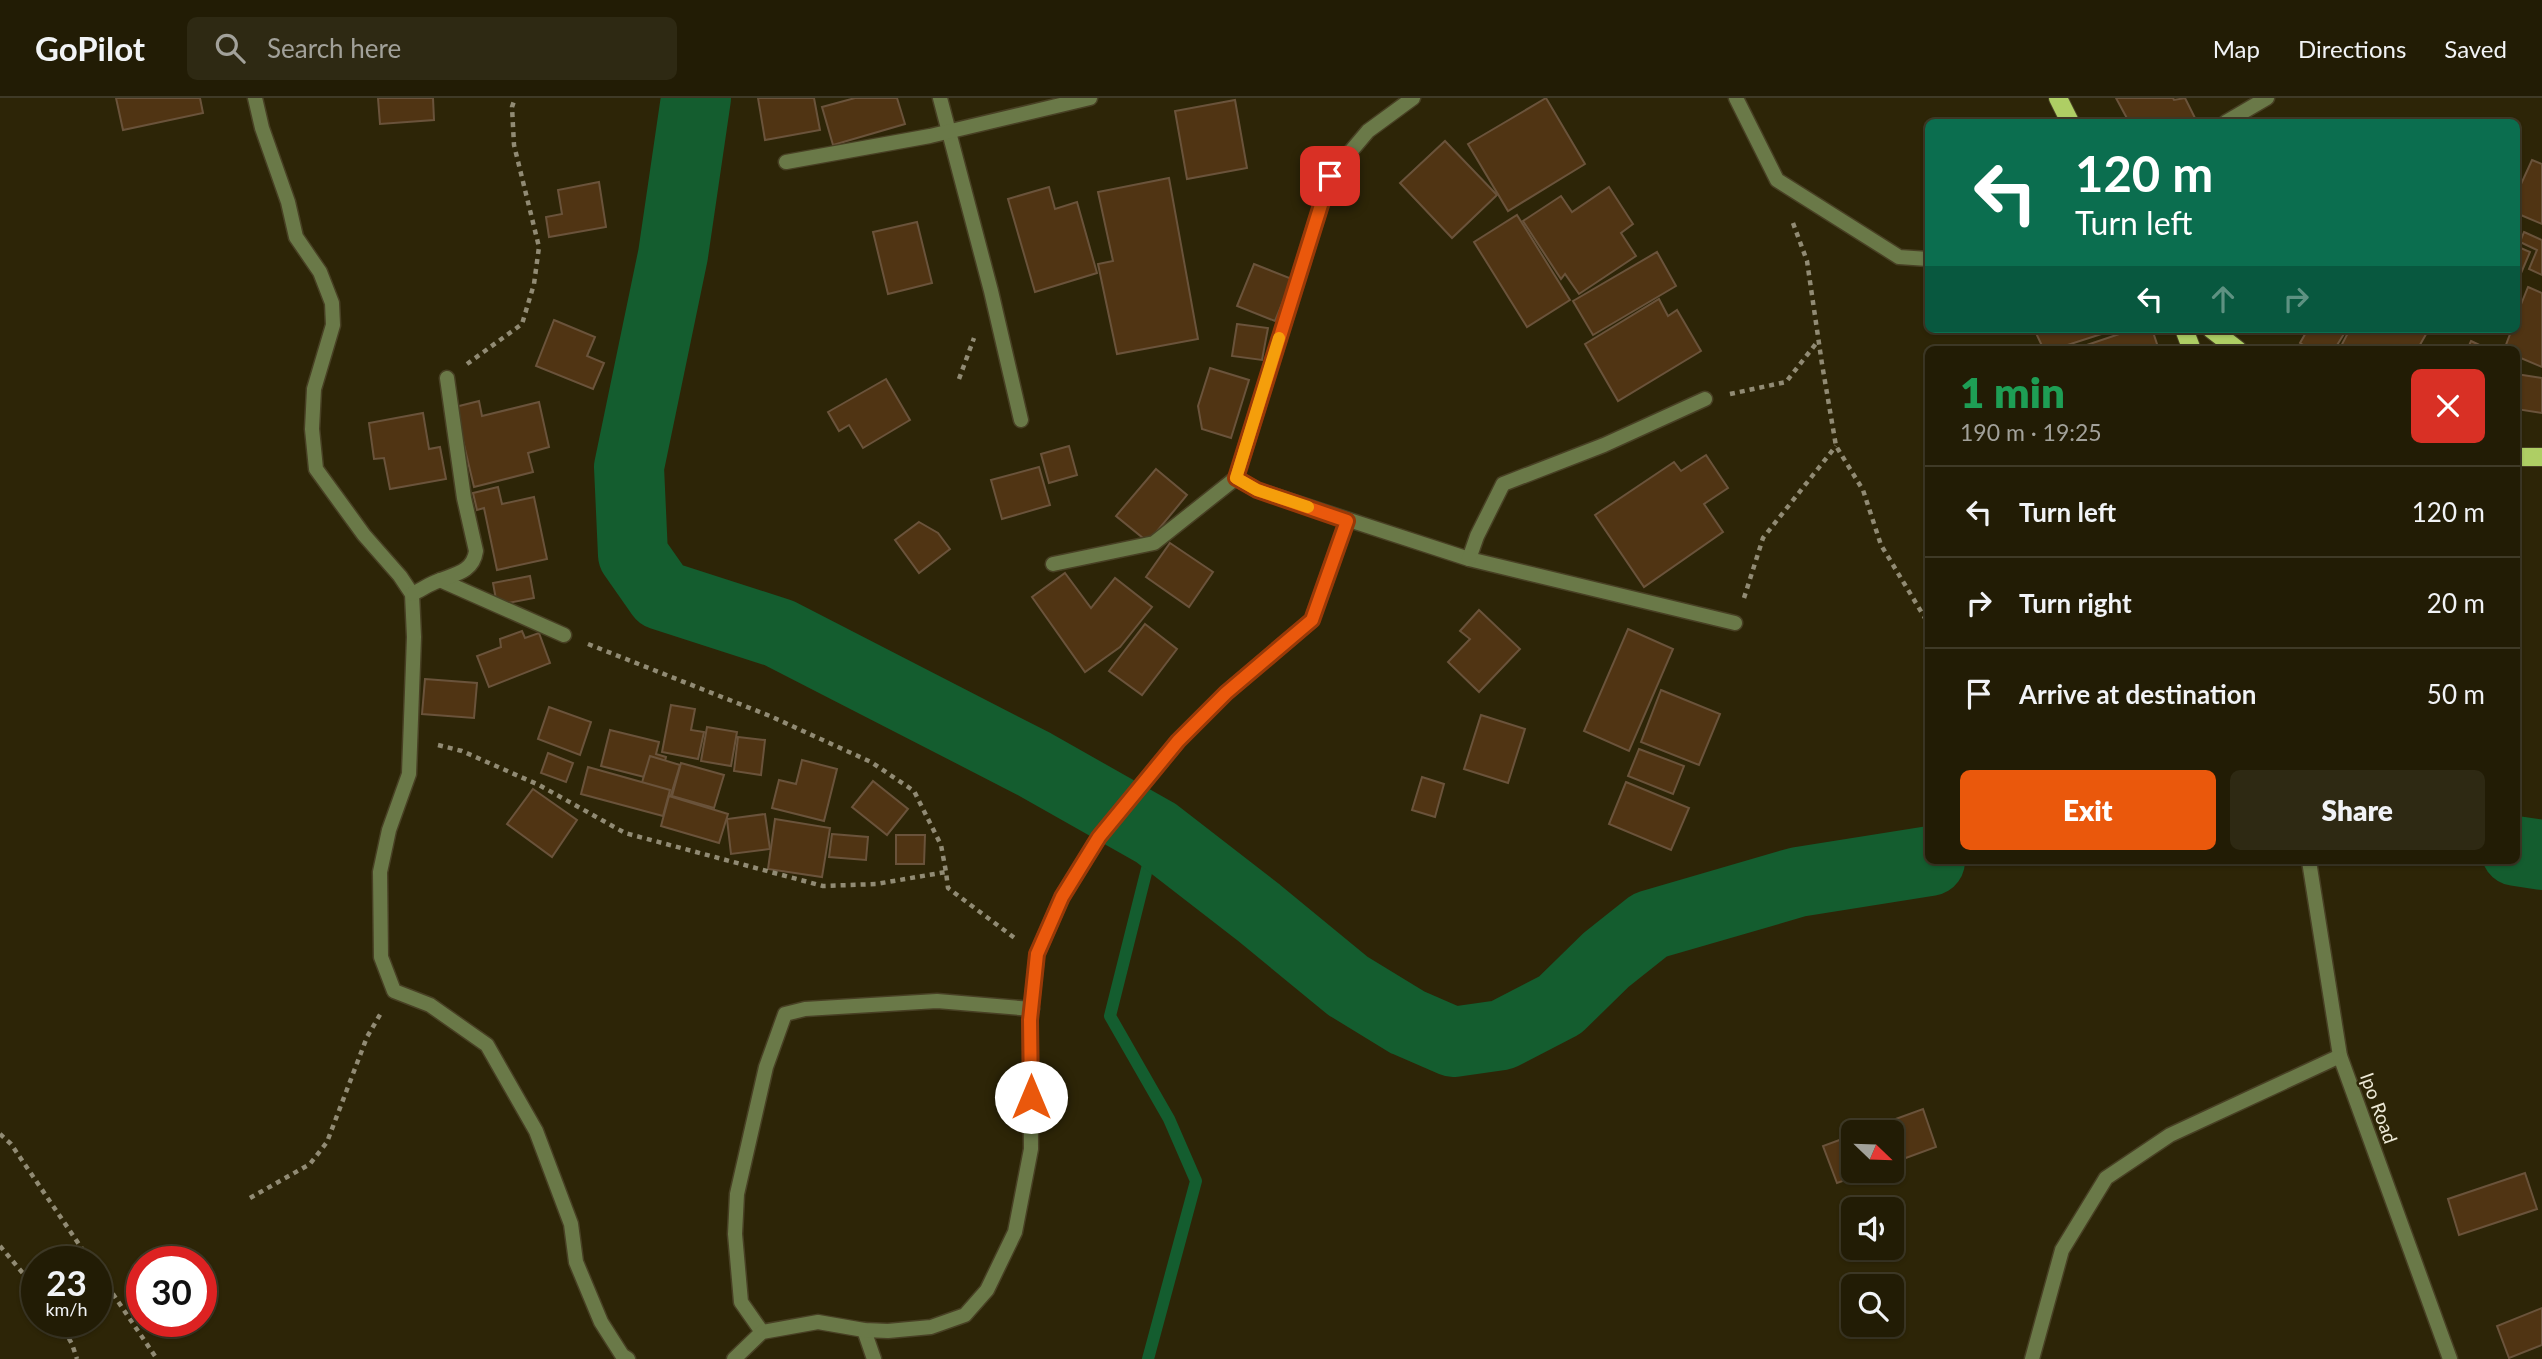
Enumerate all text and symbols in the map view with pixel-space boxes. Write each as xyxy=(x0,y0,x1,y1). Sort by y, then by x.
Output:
search box xyxy=(187,17,677,80)
text: GoPilot xyxy=(35,28,145,68)
icon: search xyxy=(211,29,249,67)
text: Search here xyxy=(267,32,401,64)
text: Map xyxy=(2213,34,2260,63)
text: Directions xyxy=(2298,34,2406,63)
text: Saved xyxy=(2444,34,2507,63)
text: 120 m xyxy=(2075,144,2213,202)
pin xyxy=(1300,146,1360,206)
icon: left xyxy=(1960,147,2051,238)
icon: arrive xyxy=(1311,157,1349,195)
text: Turn left xyxy=(2075,203,2192,242)
icon: left xyxy=(2131,280,2169,318)
icon: ahead xyxy=(2204,280,2242,318)
icon: right xyxy=(2277,280,2315,318)
text: 1 min xyxy=(1960,367,2065,417)
button: close xyxy=(2411,369,2485,443)
text: 190 m · 19:25 xyxy=(1960,418,2102,446)
icon: left xyxy=(1960,493,1998,531)
text: Turn left xyxy=(2019,496,2116,528)
text: 120 m xyxy=(2412,496,2485,528)
icon: right xyxy=(1960,584,1998,622)
text: Turn right xyxy=(2019,587,2132,619)
text: 20 m xyxy=(2427,587,2485,619)
icon: arrive xyxy=(1960,675,1998,713)
text: Arrive at destination xyxy=(2019,678,2256,710)
text: 50 m xyxy=(2427,678,2485,710)
button: Exit xyxy=(1960,770,2216,850)
button: Share xyxy=(2230,770,2485,850)
position arrow xyxy=(994,1060,1068,1134)
street label: Ipo Road xyxy=(2356,1069,2403,1146)
north arrow xyxy=(1841,1120,1904,1183)
map controls xyxy=(1841,1120,1904,1337)
button: sound xyxy=(1841,1197,1904,1260)
speed limit sign: 30 xyxy=(126,1246,217,1337)
text: 23 xyxy=(46,1261,87,1303)
button: search xyxy=(1841,1274,1904,1337)
text: km/h xyxy=(45,1298,88,1320)

